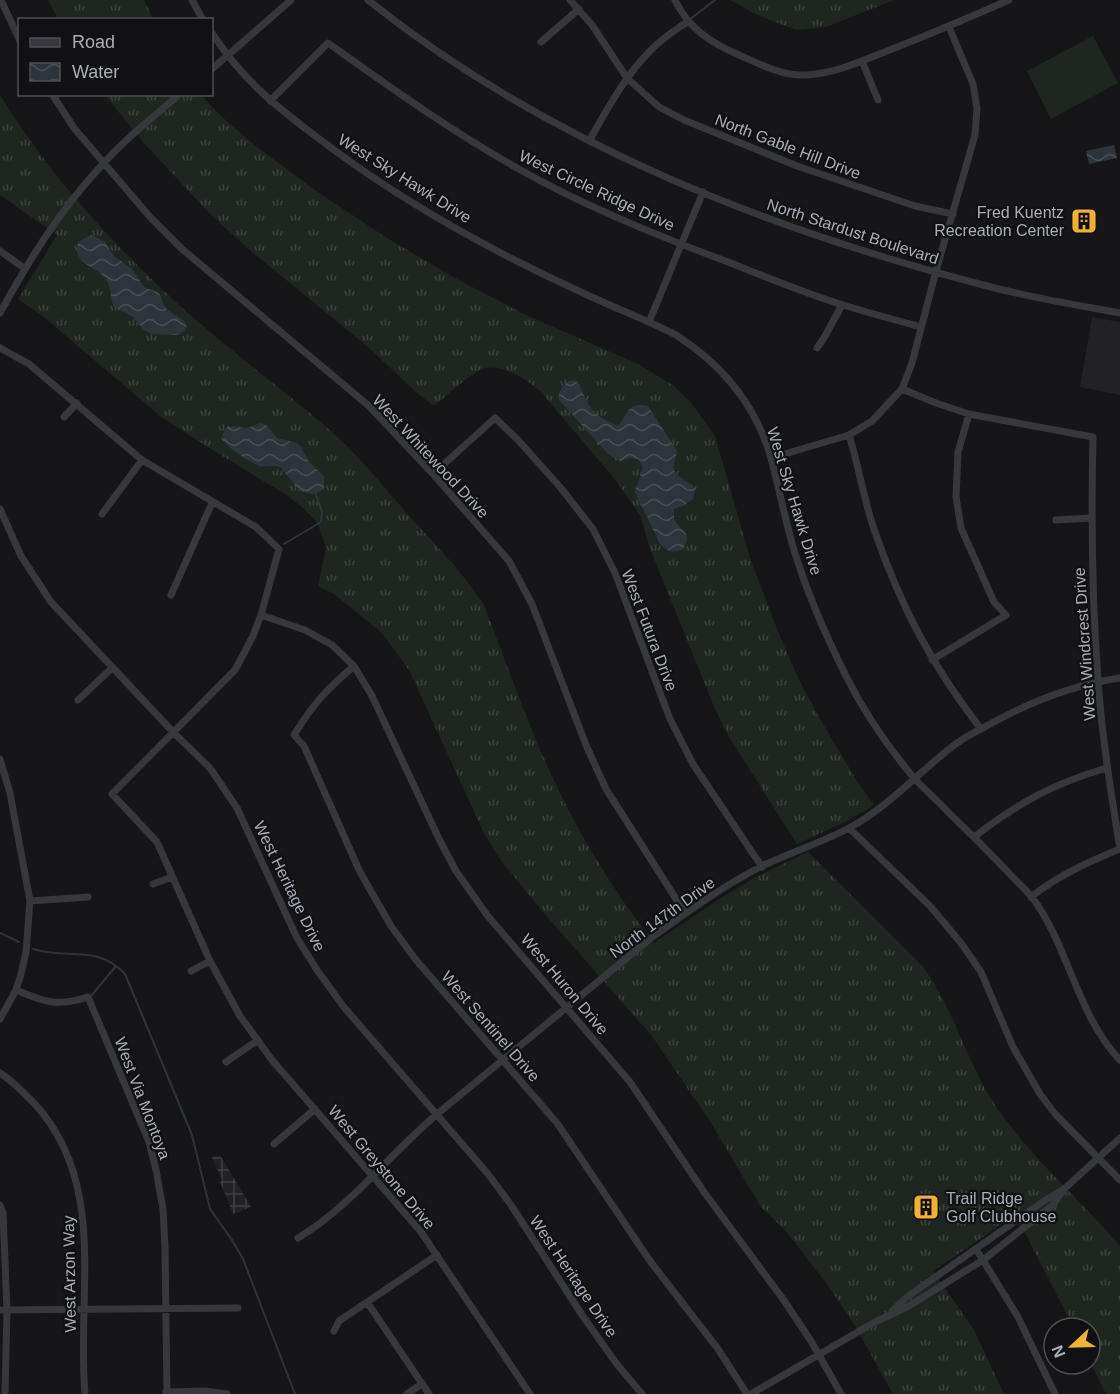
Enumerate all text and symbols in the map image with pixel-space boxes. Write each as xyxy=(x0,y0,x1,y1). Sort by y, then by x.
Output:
legend xyxy=(18,18,213,96)
text: Road xyxy=(72,32,115,52)
text: Water xyxy=(72,62,119,82)
street label: North Gable Hill Drive xyxy=(713,111,863,182)
street label: West Sky Hawk Drive xyxy=(335,131,474,226)
street label: West Circle Ridge Drive xyxy=(516,147,677,234)
street label: North Stardust Boulevard xyxy=(765,196,941,267)
place label: Fred Kuentz Recreation Center xyxy=(934,204,1065,239)
building icon: Fred Kuentz Recreation Center xyxy=(1069,206,1099,236)
street label: West Whitewood Drive xyxy=(369,391,492,521)
street label: West Sky Hawk Drive xyxy=(764,425,825,577)
street label: West Futura Drive xyxy=(619,567,681,693)
street label: West Windcrest Drive xyxy=(1071,567,1098,721)
street label: West Heritage Drive xyxy=(251,818,329,954)
street label: North 147th Drive xyxy=(607,874,718,961)
street label: West Huron Drive xyxy=(518,931,612,1038)
street label: West Sentinel Drive xyxy=(438,968,543,1085)
street label: West Via Montoya xyxy=(111,1035,174,1162)
street label: West Greystone Drive xyxy=(325,1102,438,1233)
place label: Trail Ridge Golf Clubhouse xyxy=(946,1190,1056,1225)
building icon: Trail Ridge Golf Clubhouse xyxy=(911,1192,941,1222)
street label: West Heritage Drive xyxy=(527,1212,621,1340)
street label: West Arzon Way xyxy=(60,1215,79,1333)
north arrow xyxy=(1042,1316,1102,1376)
text: N xyxy=(1049,1343,1069,1360)

